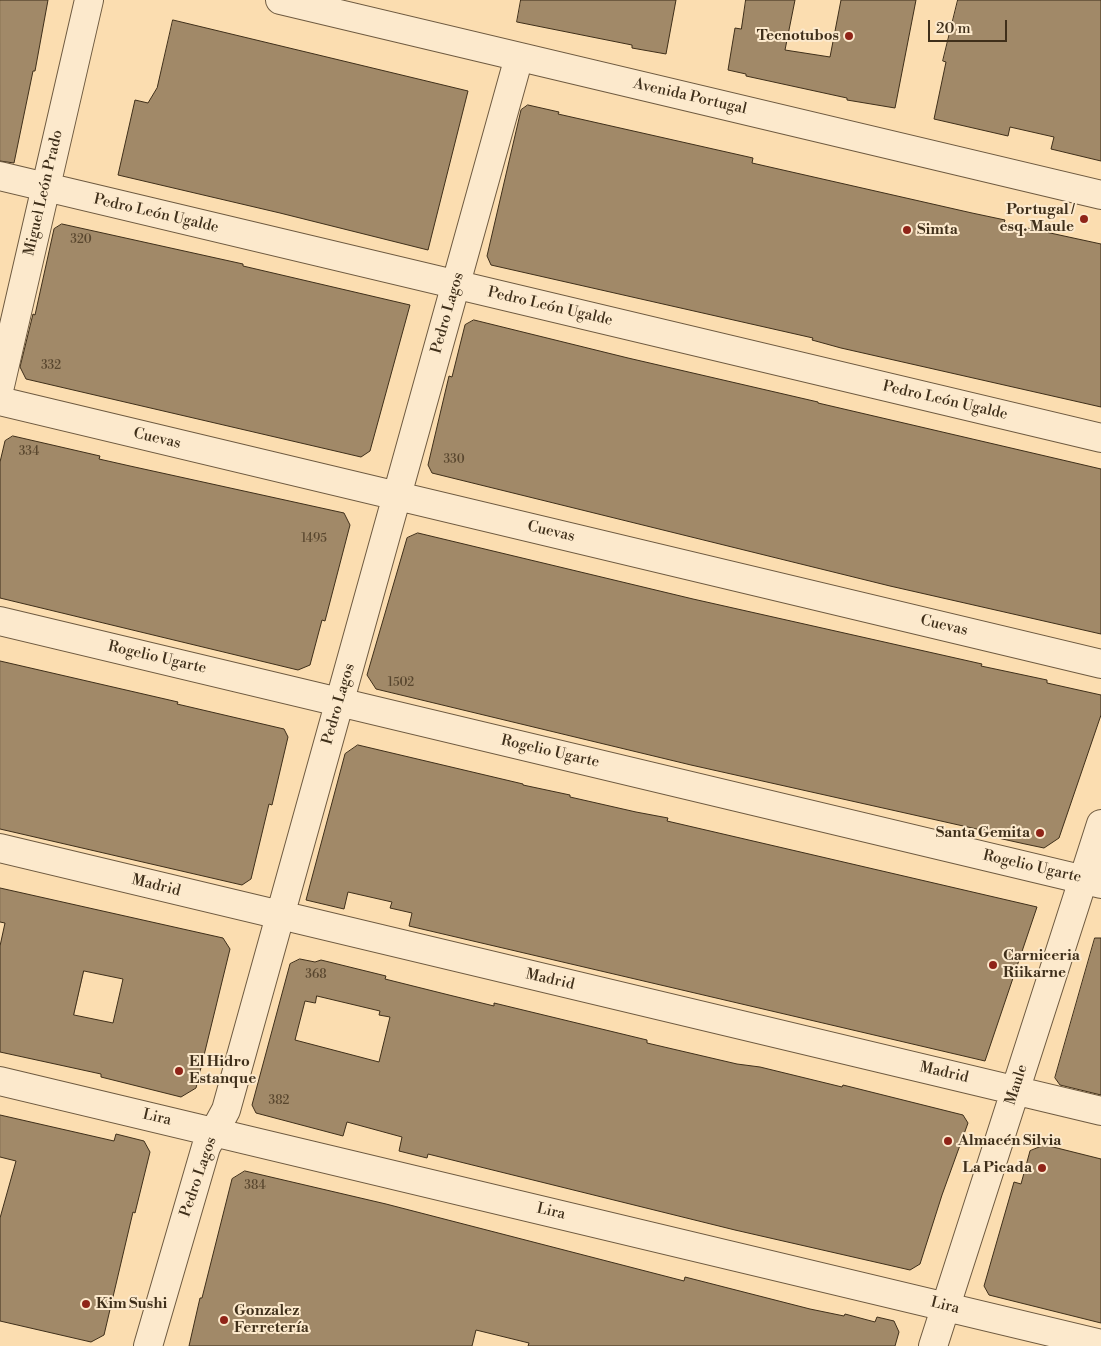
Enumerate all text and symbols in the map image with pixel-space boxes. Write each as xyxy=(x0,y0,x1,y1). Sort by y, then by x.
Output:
scale bar xyxy=(931,10,1010,42)
text: 20 m xyxy=(936,19,971,38)
place label: Tecnotubos xyxy=(757,27,839,45)
marker: Tecnotubos xyxy=(843,30,855,42)
street label: Avenida Portugal xyxy=(632,75,748,119)
street label: Miguel León Prado xyxy=(21,128,67,258)
street label: Pedro León Ugalde xyxy=(92,191,220,237)
place label: Portugal / esq. Maule xyxy=(999,201,1074,236)
marker: Portugal / esq. Maule xyxy=(1078,213,1090,225)
place label: Simta xyxy=(917,221,958,239)
marker: Simta xyxy=(901,224,913,236)
house number: 320 xyxy=(70,233,92,247)
street label: Pedro Lagos xyxy=(428,270,468,356)
street label: Pedro León Ugalde xyxy=(486,284,614,330)
house number: 332 xyxy=(41,359,61,373)
street label: Pedro León Ugalde xyxy=(881,378,1009,424)
street label: Cuevas xyxy=(132,425,182,453)
house number: 334 xyxy=(19,445,39,459)
house number: 330 xyxy=(443,453,465,467)
street label: Cuevas xyxy=(526,518,576,546)
house number: 1495 xyxy=(301,532,327,546)
street label: Cuevas xyxy=(919,612,969,640)
street label: Rogelio Ugarte xyxy=(106,638,208,678)
street label: Pedro Lagos xyxy=(319,661,359,747)
house number: 1502 xyxy=(388,676,414,690)
street label: Rogelio Ugarte xyxy=(499,732,601,772)
place label: Santa Gemita xyxy=(936,824,1030,842)
marker: Santa Gemita xyxy=(1034,827,1046,839)
street label: Rogelio Ugarte xyxy=(981,847,1083,887)
street label: Madrid xyxy=(130,871,182,901)
place label: Carniceria Riikarne xyxy=(1003,947,1080,982)
marker: Carniceria Riikarne xyxy=(987,959,999,971)
street label: Madrid xyxy=(524,966,576,994)
house number: 368 xyxy=(305,968,327,982)
place label: El Hidro Estanque xyxy=(189,1053,256,1088)
street label: Madrid xyxy=(918,1059,970,1087)
street label: Maule xyxy=(1002,1063,1032,1107)
marker: El Hidro Estanque xyxy=(173,1065,185,1077)
house number: 382 xyxy=(269,1094,289,1108)
street label: Lira xyxy=(141,1106,173,1130)
place label: Almacén Silvia xyxy=(958,1132,1061,1150)
street label: Pedro Lagos xyxy=(177,1135,221,1219)
marker: Almacén Silvia xyxy=(942,1135,954,1147)
place label: La Picada xyxy=(962,1159,1032,1177)
marker: La Picada xyxy=(1036,1162,1048,1174)
house number: 384 xyxy=(244,1179,266,1193)
street label: Lira xyxy=(535,1200,567,1224)
street label: Lira xyxy=(929,1294,961,1318)
place label: Kim Sushi xyxy=(96,1295,167,1313)
marker: Kim Sushi xyxy=(80,1298,92,1310)
place label: Gonzalez Ferretería xyxy=(234,1302,309,1337)
marker: Gonzalez Ferretería xyxy=(218,1314,230,1326)

